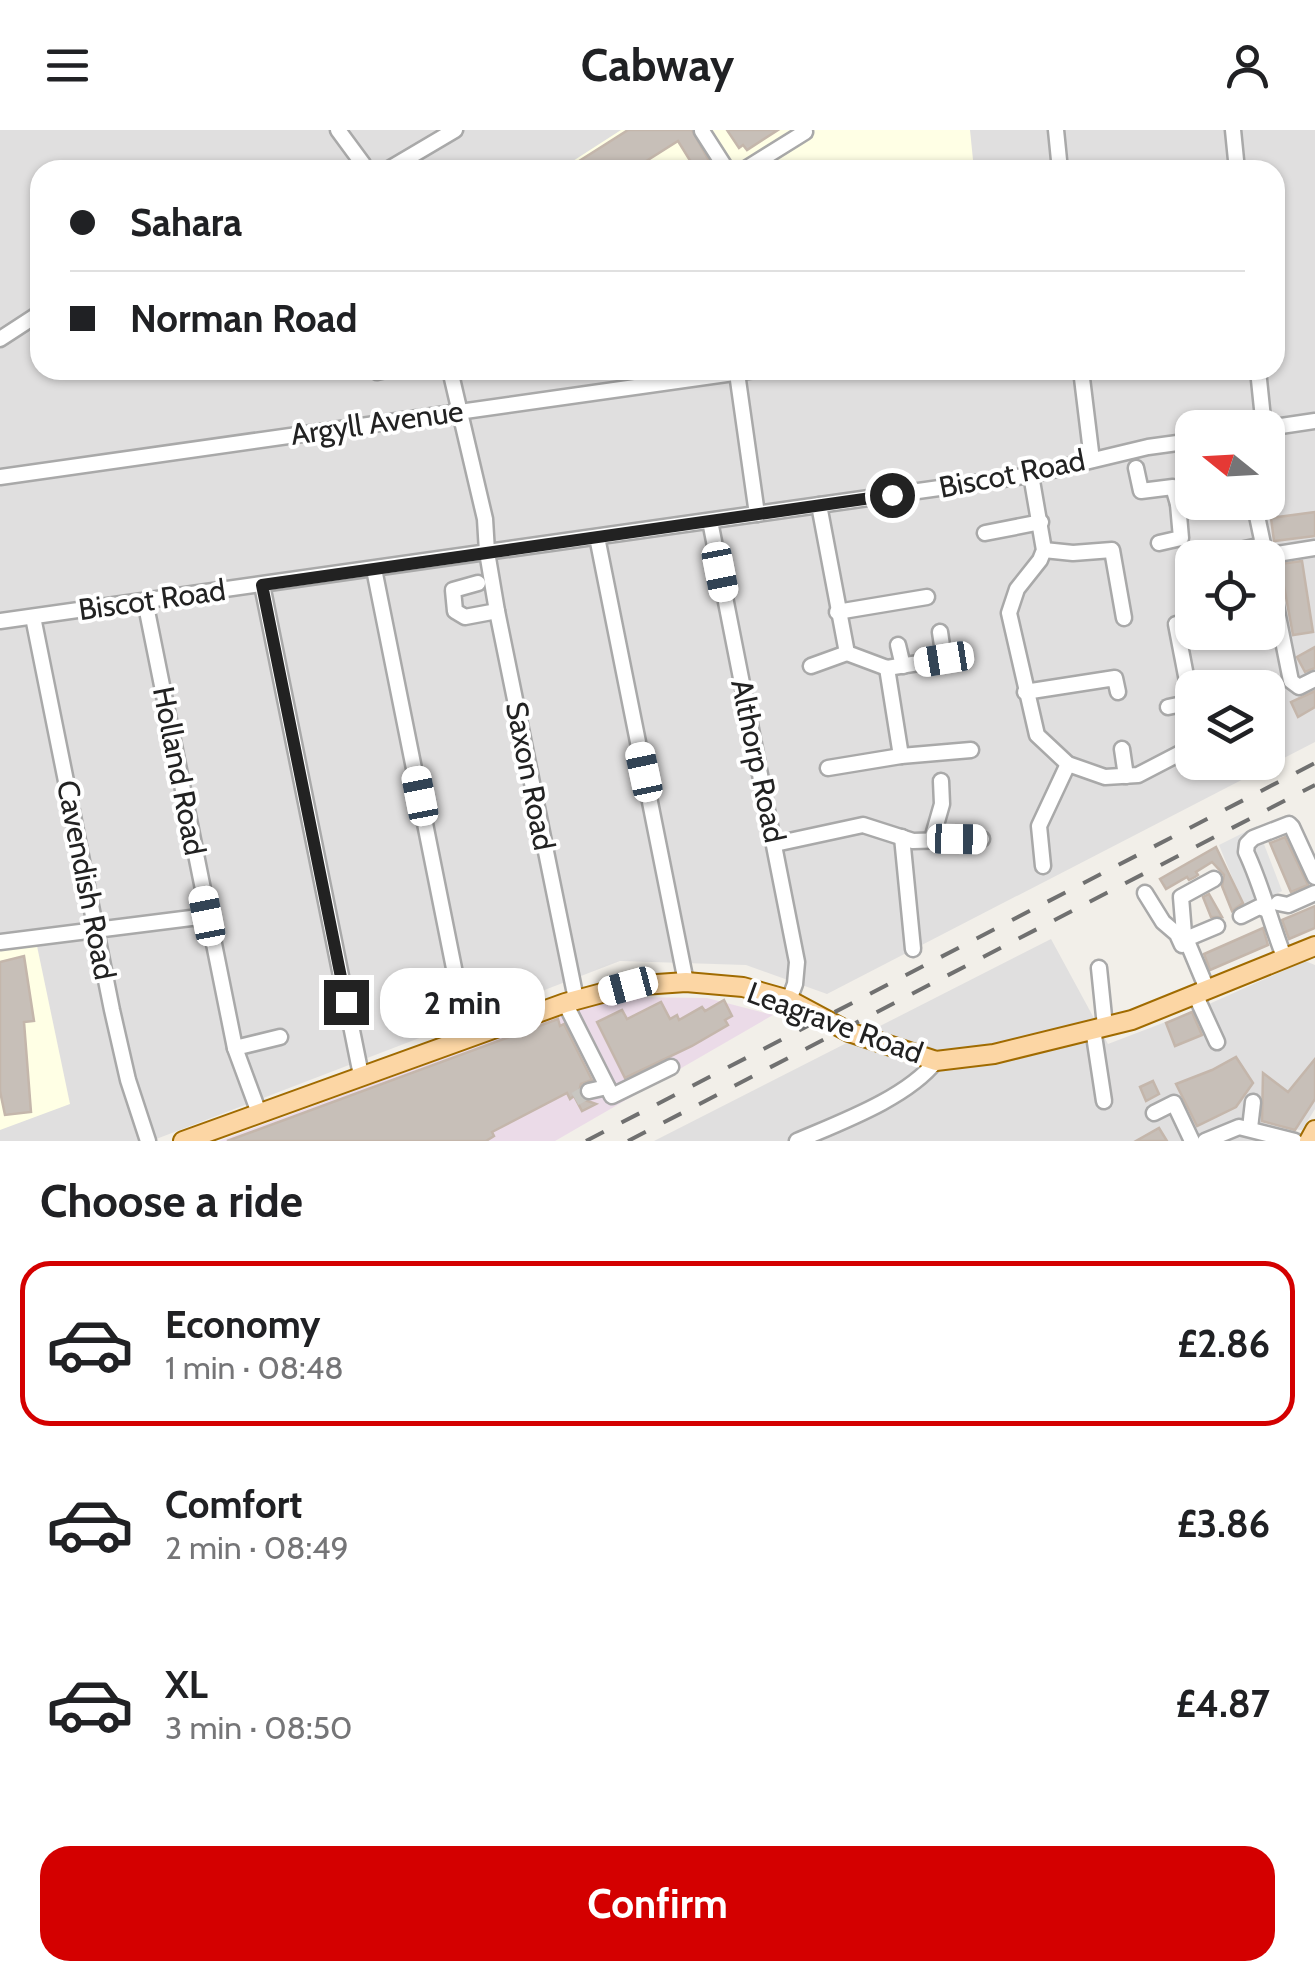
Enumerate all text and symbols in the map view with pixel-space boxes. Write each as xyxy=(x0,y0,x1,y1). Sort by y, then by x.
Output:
icon: menu xyxy=(40,38,95,93)
text: Cabway xyxy=(581,38,734,92)
icon: person xyxy=(1220,38,1275,93)
text: Sahara xyxy=(130,199,242,246)
text: Norman Road xyxy=(130,295,357,342)
street label: Argyll Avenue xyxy=(288,392,466,453)
north arrow xyxy=(1175,410,1285,520)
map controls xyxy=(1175,410,1285,780)
street label: Biscot Road xyxy=(936,441,1088,506)
route start xyxy=(870,473,915,518)
car xyxy=(700,540,740,604)
button: locate xyxy=(1175,540,1285,650)
street label: Biscot Road xyxy=(76,571,228,628)
car xyxy=(912,639,976,679)
button: layers xyxy=(1175,670,1285,780)
street label: Althorp Road xyxy=(723,676,794,846)
street label: Holland Road xyxy=(145,683,214,858)
street label: Saxon Road xyxy=(498,698,563,853)
car xyxy=(623,740,665,804)
car xyxy=(400,764,440,828)
street label: Cavendish Road xyxy=(49,777,124,983)
car xyxy=(927,823,987,855)
car xyxy=(187,884,227,948)
car xyxy=(595,964,661,1008)
callout: 2 min xyxy=(381,967,546,1037)
street label: Leagrave Road xyxy=(742,974,928,1071)
route end xyxy=(324,980,369,1025)
text: 2 min xyxy=(424,983,501,1022)
text: Choose a ride xyxy=(40,1174,303,1228)
icon: car xyxy=(45,1299,135,1389)
text: Economy xyxy=(165,1301,320,1348)
text: £2.86 xyxy=(1177,1320,1270,1367)
text: 1 min · 08:48 xyxy=(165,1348,344,1387)
icon: car xyxy=(45,1479,135,1569)
text: Comfort xyxy=(165,1481,302,1528)
text: £3.86 xyxy=(1177,1500,1270,1547)
text: 2 min · 08:49 xyxy=(165,1528,349,1567)
icon: car xyxy=(45,1659,135,1749)
text: XL xyxy=(165,1661,208,1708)
text: £4.87 xyxy=(1176,1680,1270,1727)
text: 3 min · 08:50 xyxy=(165,1708,352,1747)
button: Confirm xyxy=(40,1846,1275,1961)

